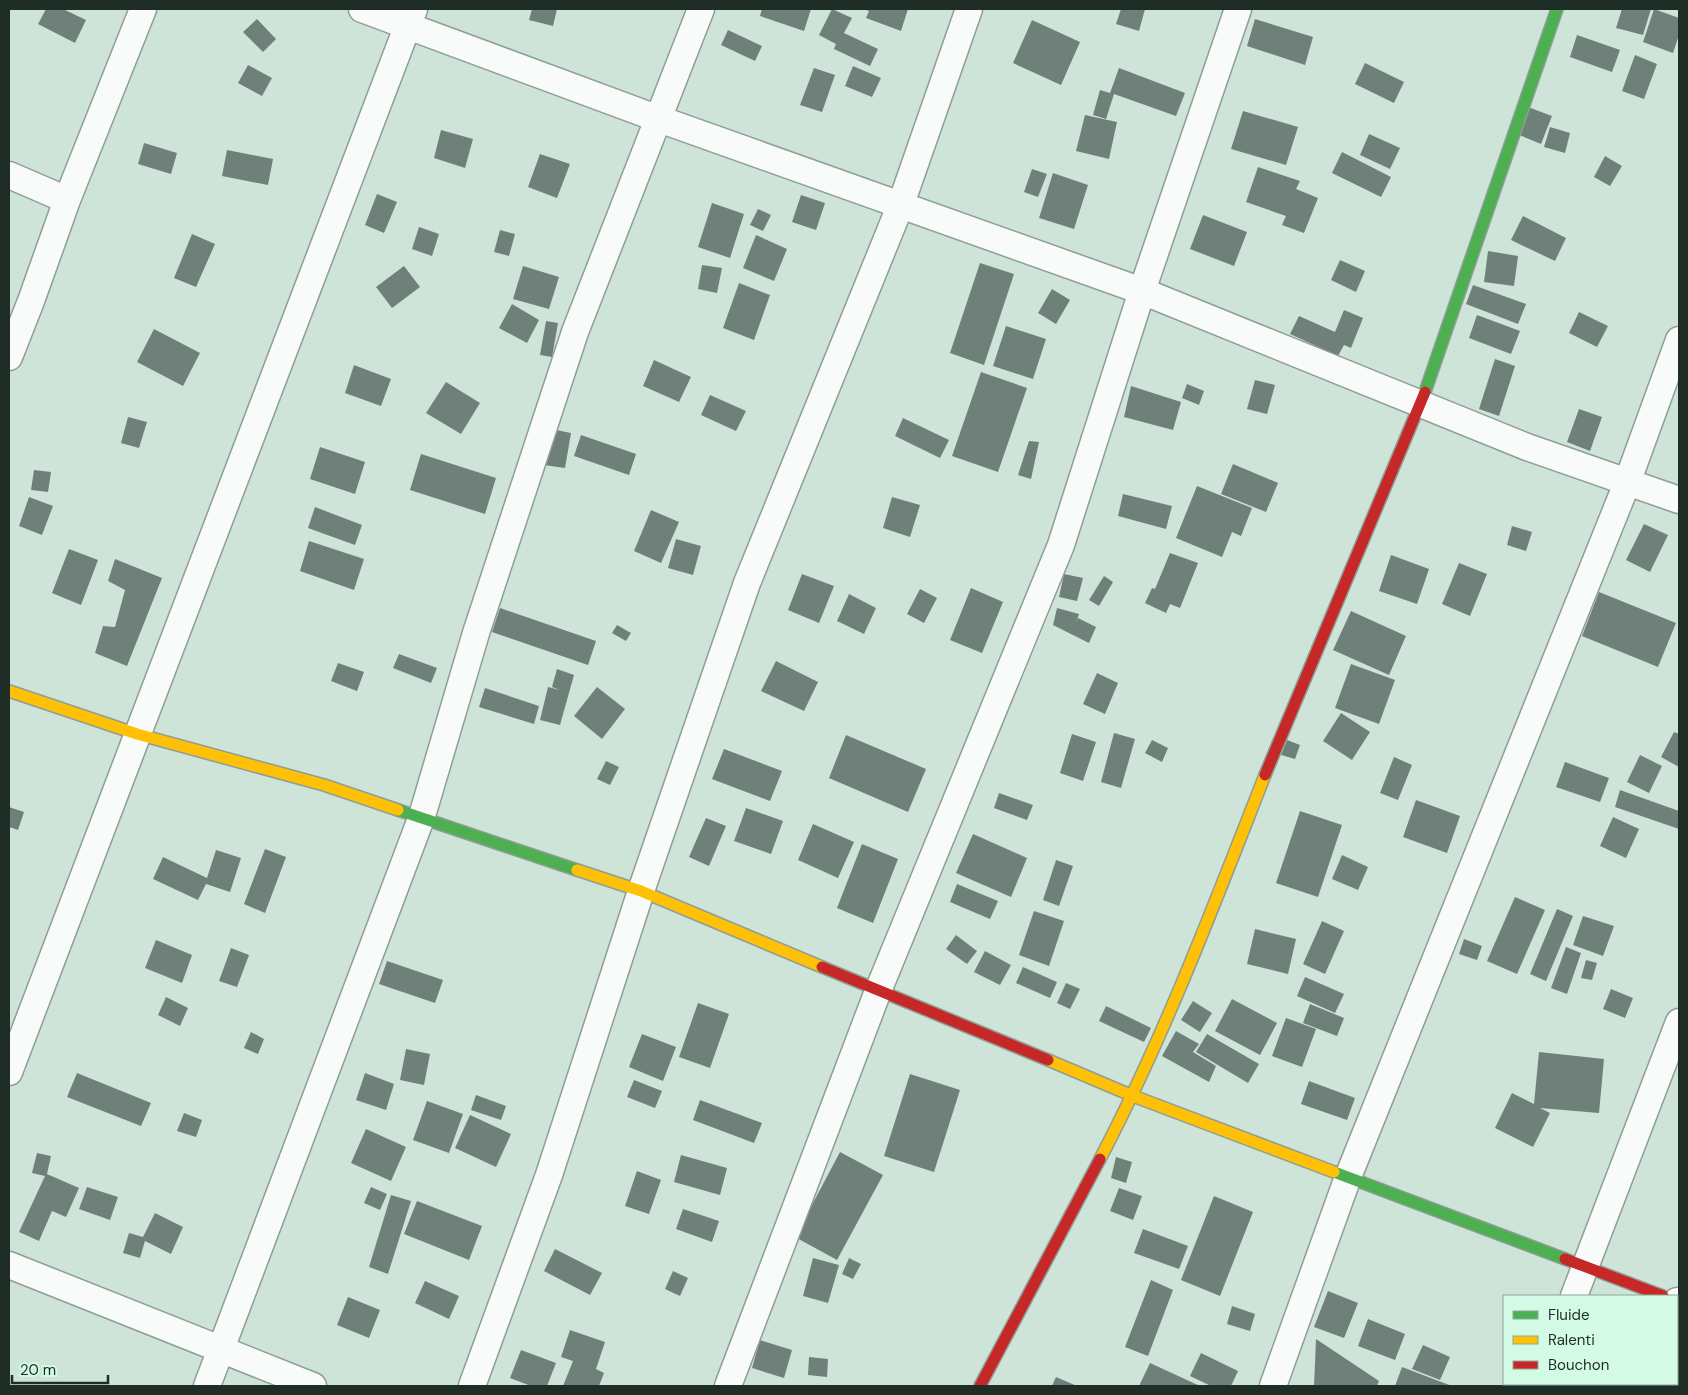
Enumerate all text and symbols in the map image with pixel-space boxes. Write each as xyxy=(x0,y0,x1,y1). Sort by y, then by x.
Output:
legend xyxy=(1503,1295,1678,1385)
text: Fluide xyxy=(1548,1305,1590,1325)
text: Ralenti xyxy=(1548,1330,1595,1350)
scale bar xyxy=(12,1352,109,1384)
text: Bouchon xyxy=(1548,1355,1609,1375)
text: 20 m xyxy=(20,1360,56,1380)

